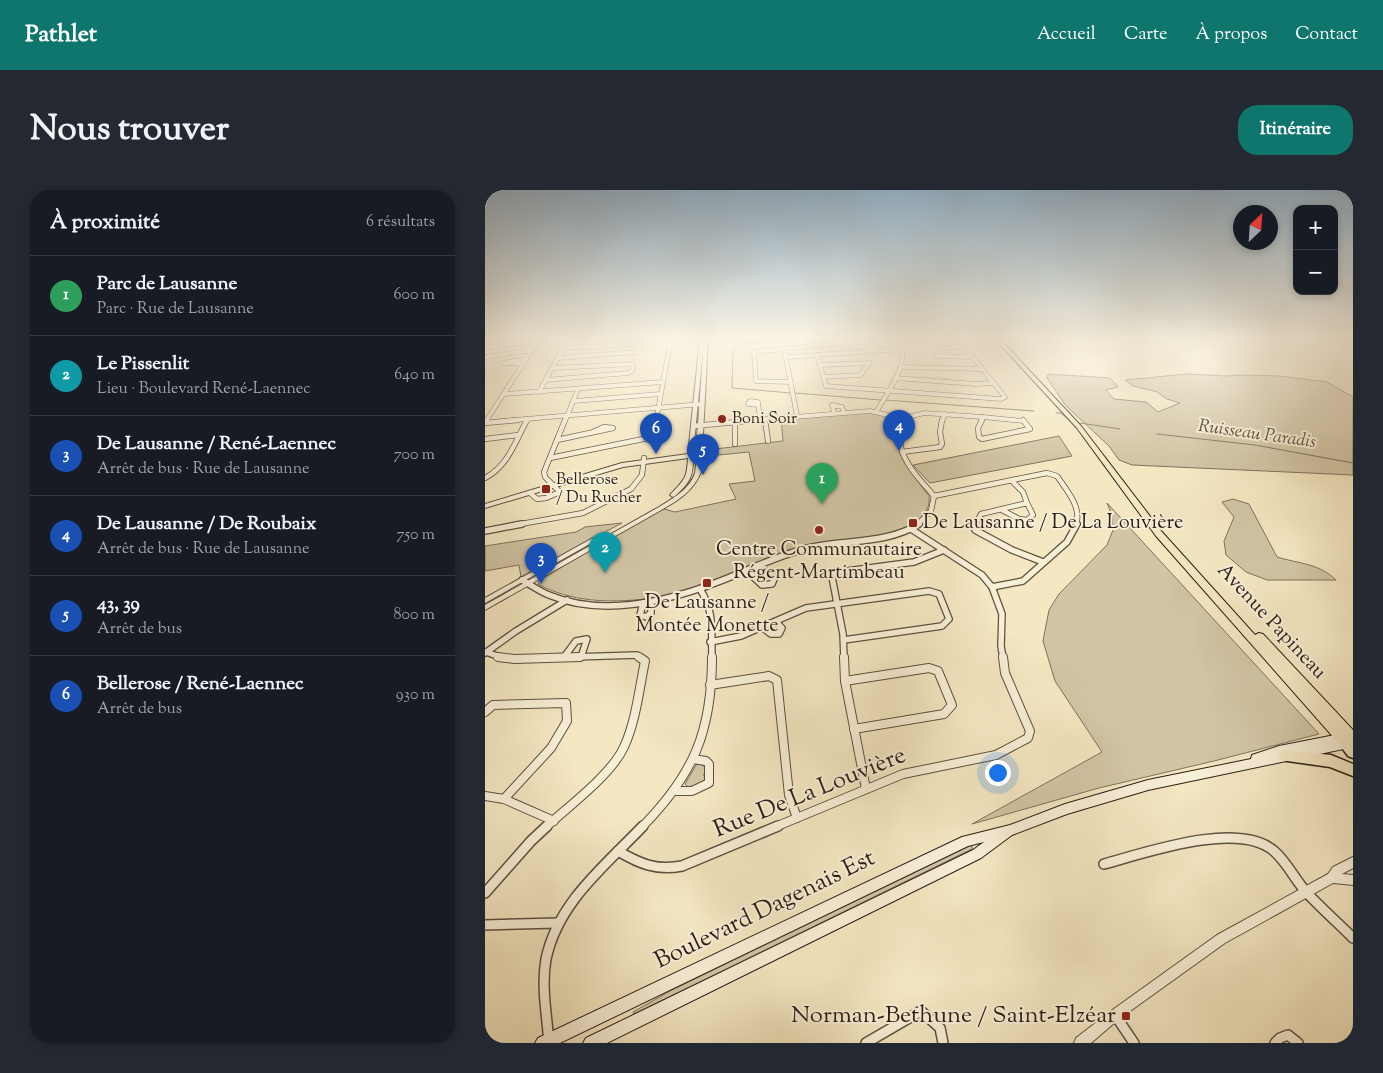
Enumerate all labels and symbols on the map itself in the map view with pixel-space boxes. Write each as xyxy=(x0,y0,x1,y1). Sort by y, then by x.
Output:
north arrow xyxy=(1233,205,1278,250)
place label: Boni Soir xyxy=(732,408,797,431)
pin: 4 xyxy=(883,410,915,451)
pin: 6 xyxy=(640,413,672,454)
marker: Boni Soir xyxy=(716,413,728,425)
water label: Ruisseau Paradis xyxy=(1196,414,1318,456)
pin: 5 xyxy=(687,434,719,475)
pin: 1 xyxy=(806,463,838,504)
place label: Bellerose / Du Rucher xyxy=(556,469,641,510)
marker: Bellerose / Du Rucher xyxy=(540,483,552,495)
place label: De Lausanne / De La Louvière xyxy=(923,509,1183,538)
marker: De Lausanne / De La Louvière xyxy=(907,517,919,529)
marker: Centre Communautaire Régent-Martimbeau xyxy=(813,524,825,536)
pin: 2 xyxy=(589,532,621,573)
place label: Centre Communautaire Régent-Martimbeau xyxy=(716,536,922,588)
pin: 3 xyxy=(525,543,557,584)
street label: Avenue Papineau xyxy=(1209,558,1333,687)
marker: De Lausanne / Montée Monette xyxy=(701,577,713,589)
place label: De Lausanne / Montée Monette xyxy=(635,589,779,641)
street label: Rue De La Louvière xyxy=(709,739,911,847)
your location xyxy=(985,760,1011,786)
street label: Boulevard Dagenais Est xyxy=(649,842,881,978)
place label: Norman-Bethune / Saint-Elzéar xyxy=(791,999,1116,1033)
marker: Norman-Bethune / Saint-Elzéar xyxy=(1120,1010,1132,1022)

